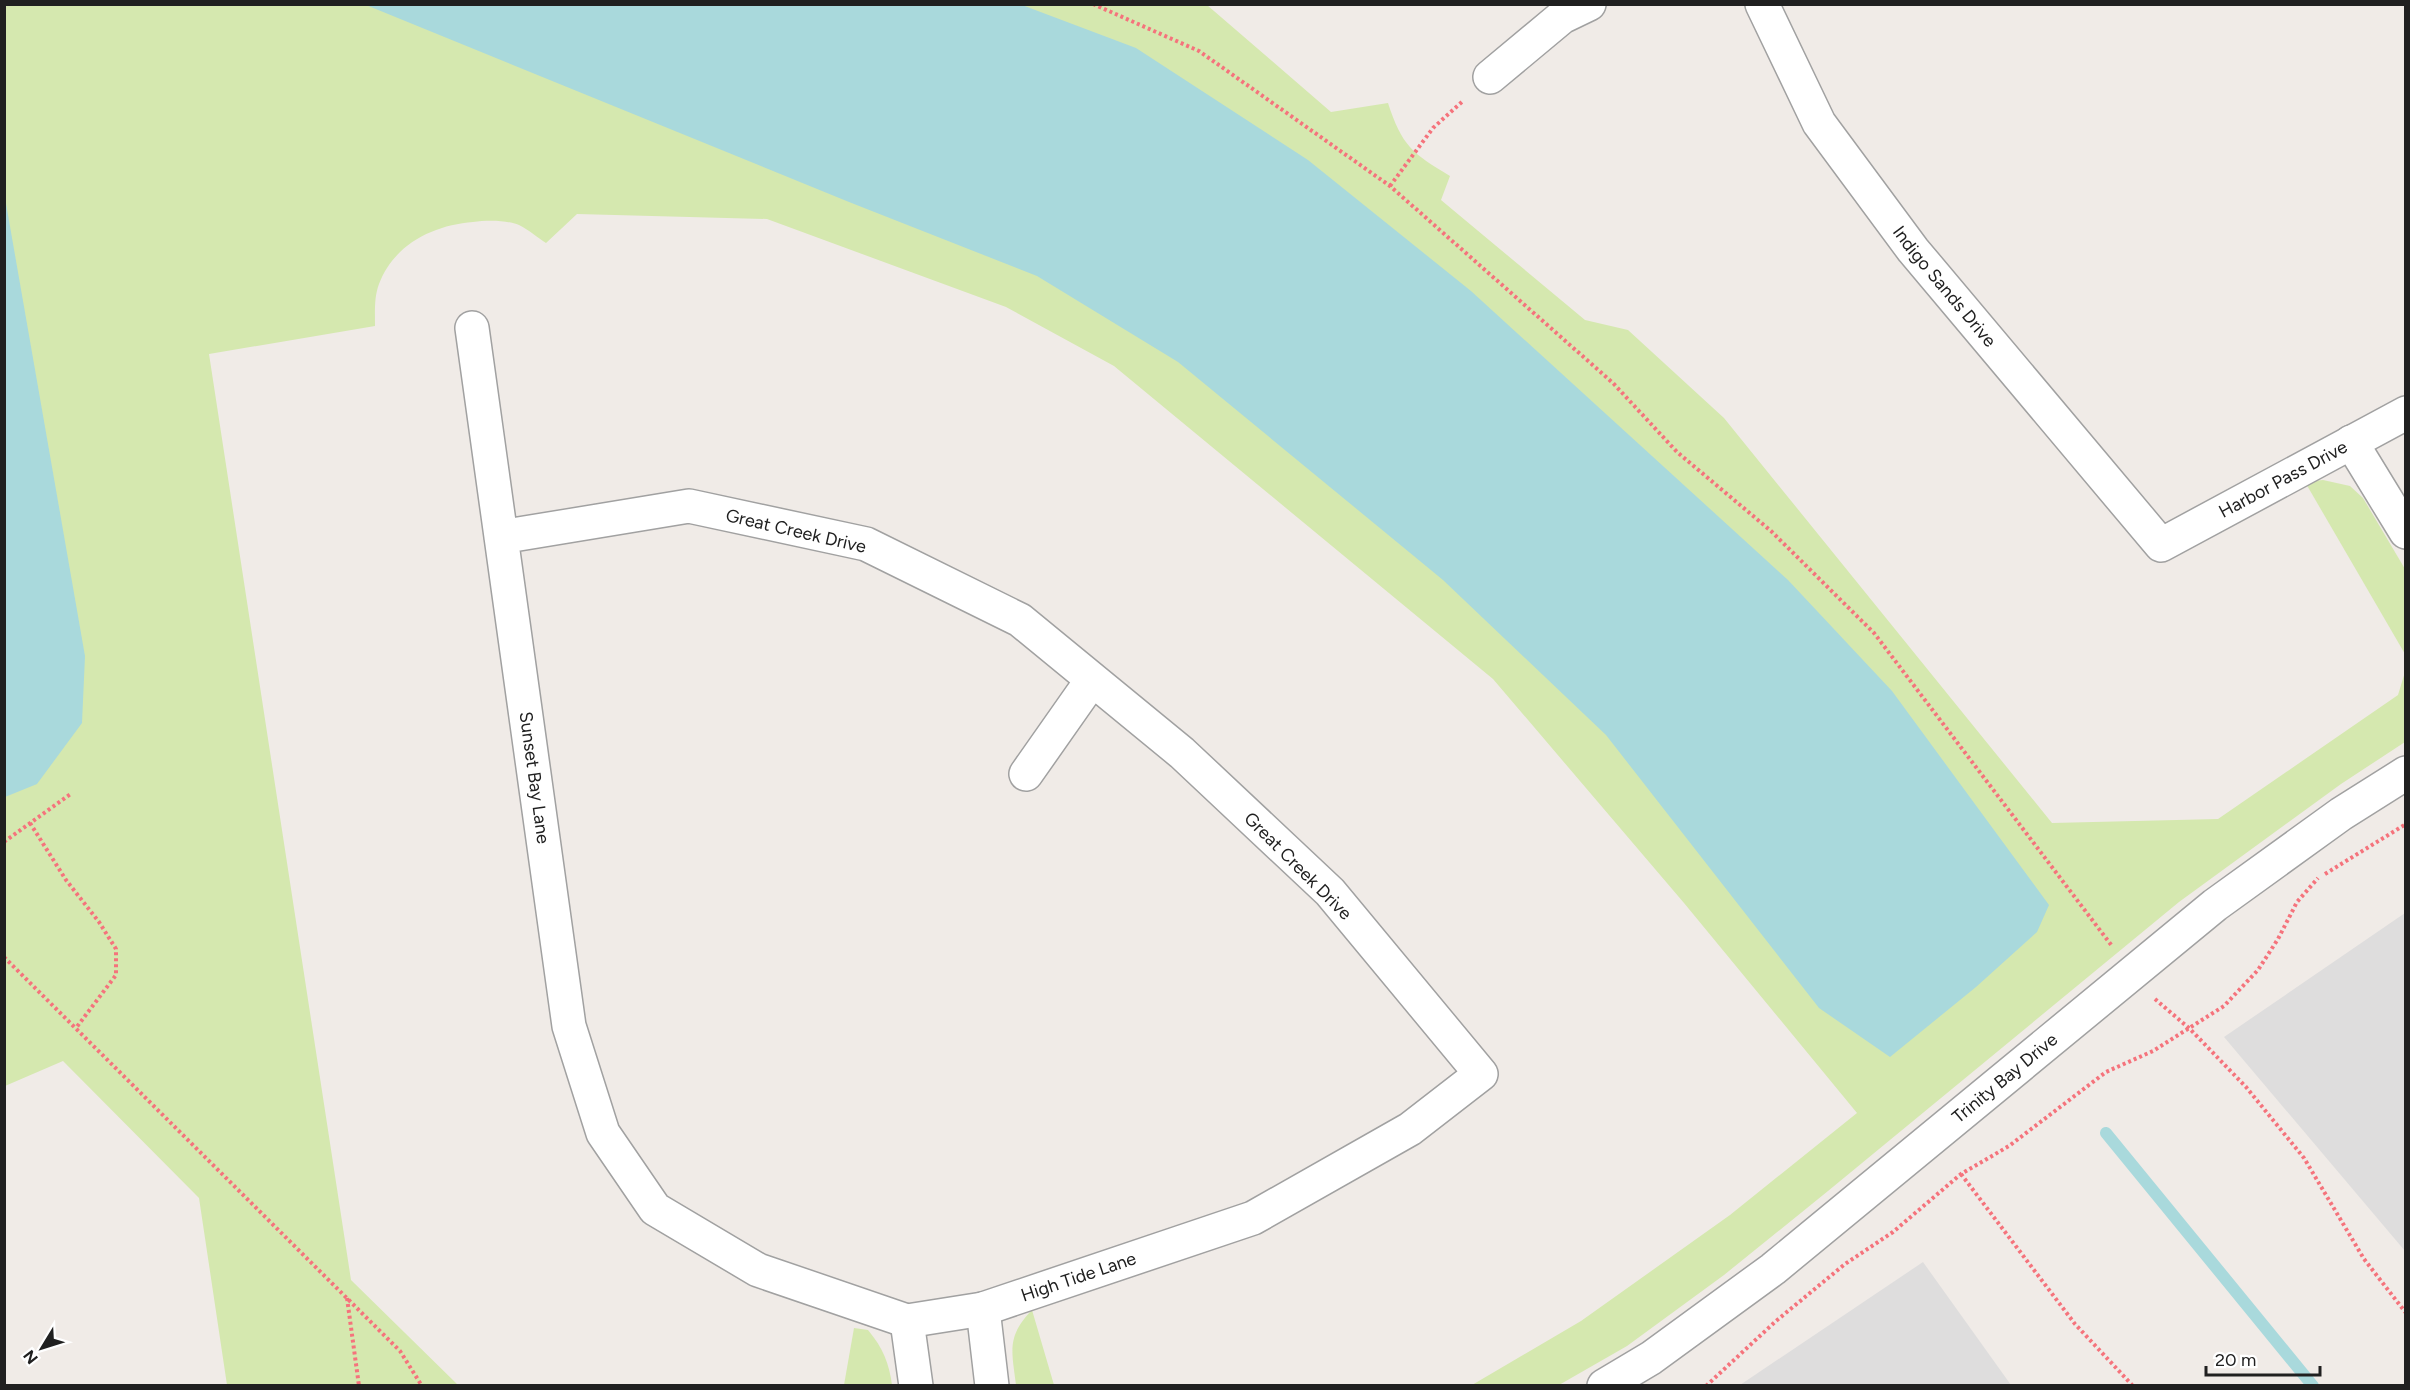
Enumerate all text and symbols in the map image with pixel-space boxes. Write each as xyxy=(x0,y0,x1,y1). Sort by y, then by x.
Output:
street label: Indigo Sands Drive xyxy=(1888,222,2001,352)
street label: Harbor Pass Drive xyxy=(2215,436,2351,523)
street label: Great Creek Drive xyxy=(724,504,869,558)
street label: Sunset Bay Lane xyxy=(514,710,555,845)
street label: Great Creek Drive xyxy=(1239,807,1357,925)
street label: Trinity Bay Drive xyxy=(1948,1028,2062,1128)
street label: High Tide Lane xyxy=(1018,1247,1139,1306)
north arrow xyxy=(12,1318,72,1378)
scale bar xyxy=(2206,1339,2320,1377)
text: N xyxy=(19,1346,42,1368)
text: 20 m xyxy=(2215,1349,2256,1371)

